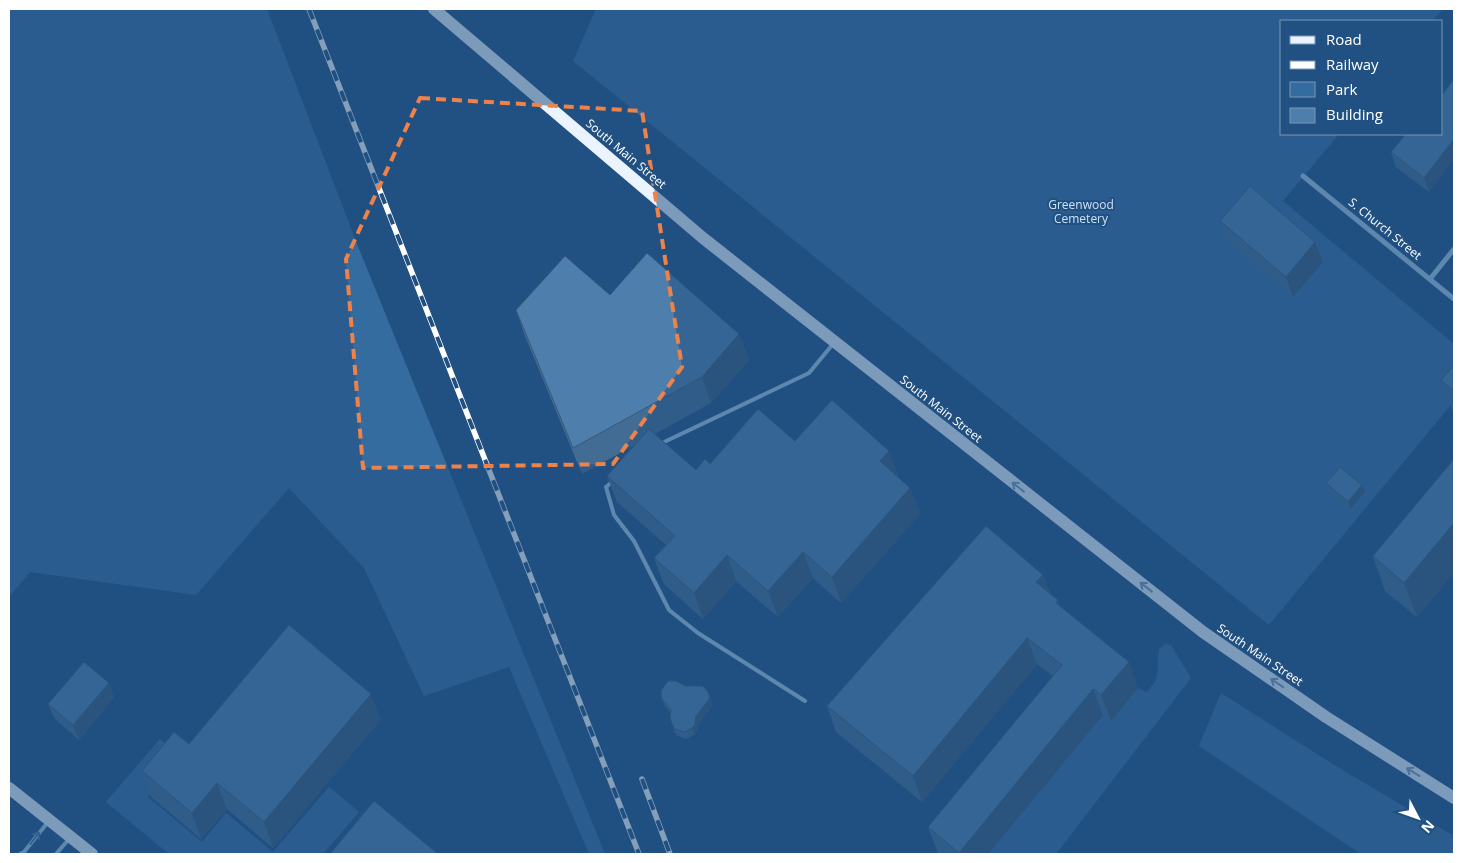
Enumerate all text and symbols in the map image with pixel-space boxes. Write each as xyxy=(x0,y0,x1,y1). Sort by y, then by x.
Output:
legend xyxy=(1280,20,1443,135)
text: Road xyxy=(1326,29,1362,49)
text: Railway xyxy=(1326,54,1379,74)
text: Park xyxy=(1326,79,1357,99)
text: Building xyxy=(1326,104,1383,124)
street label: South Main Street xyxy=(582,115,670,192)
street label: S. Church Street xyxy=(1345,194,1426,263)
park label: Greenwood Cemetery xyxy=(1048,196,1114,227)
street label: South Main Street xyxy=(897,371,986,446)
one-way arrow xyxy=(1012,481,1025,492)
one-way arrow xyxy=(1140,582,1153,593)
street label: South Main Street xyxy=(1214,619,1307,690)
one-way arrow xyxy=(1270,678,1284,688)
one-way arrow xyxy=(1406,766,1420,777)
north arrow xyxy=(1393,793,1443,843)
text: N xyxy=(1417,816,1439,837)
one-way arrow xyxy=(30,832,41,845)

